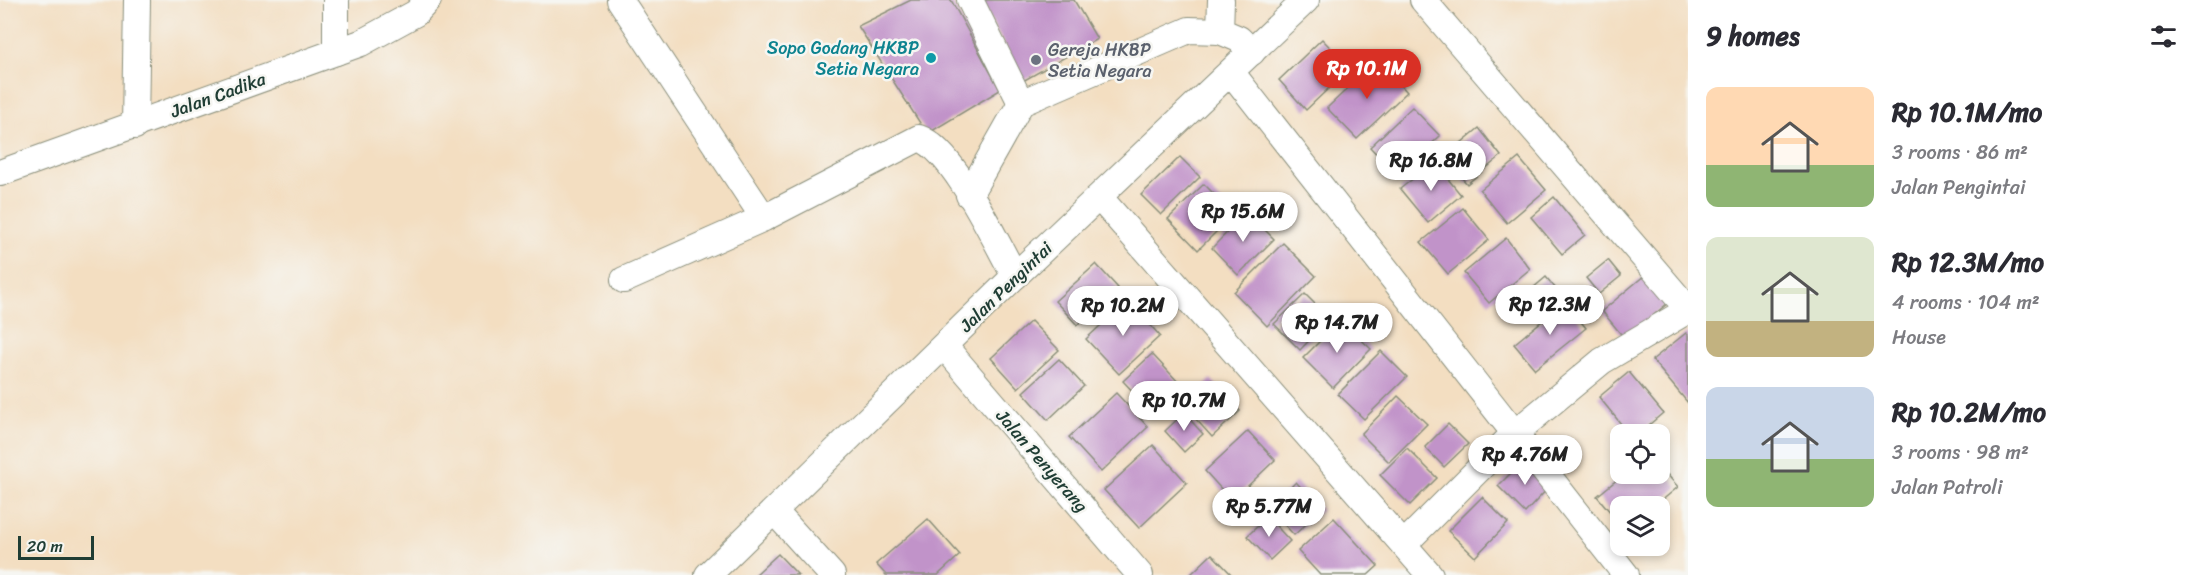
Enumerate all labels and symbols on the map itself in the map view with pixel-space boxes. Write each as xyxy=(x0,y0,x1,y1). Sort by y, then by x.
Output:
place label: Sopo Godang HKBP Setia Negara xyxy=(767,32,919,85)
place label: Gereja HKBP Setia Negara xyxy=(1048,34,1152,87)
pin: Rp 10.1M xyxy=(1305,49,1429,100)
marker: Sopo Godang HKBP Setia Negara xyxy=(924,51,938,65)
marker: Gereja HKBP Setia Negara xyxy=(1029,53,1043,67)
street label: Jalan Cadika xyxy=(165,63,271,127)
pin: Rp 16.8M xyxy=(1369,141,1493,192)
pin: Rp 15.6M xyxy=(1181,192,1305,243)
street label: Jalan Pengintai xyxy=(951,233,1061,341)
pin: Rp 12.3M xyxy=(1488,285,1612,336)
pin: Rp 10.2M xyxy=(1061,286,1185,337)
pin: Rp 14.7M xyxy=(1275,303,1399,354)
pin: Rp 10.7M xyxy=(1122,381,1246,432)
street label: Jalan Penyerang xyxy=(987,401,1096,520)
pin: Rp 4.76M xyxy=(1463,435,1587,486)
pin: Rp 5.77M xyxy=(1207,487,1331,538)
scale bar xyxy=(18,533,94,560)

